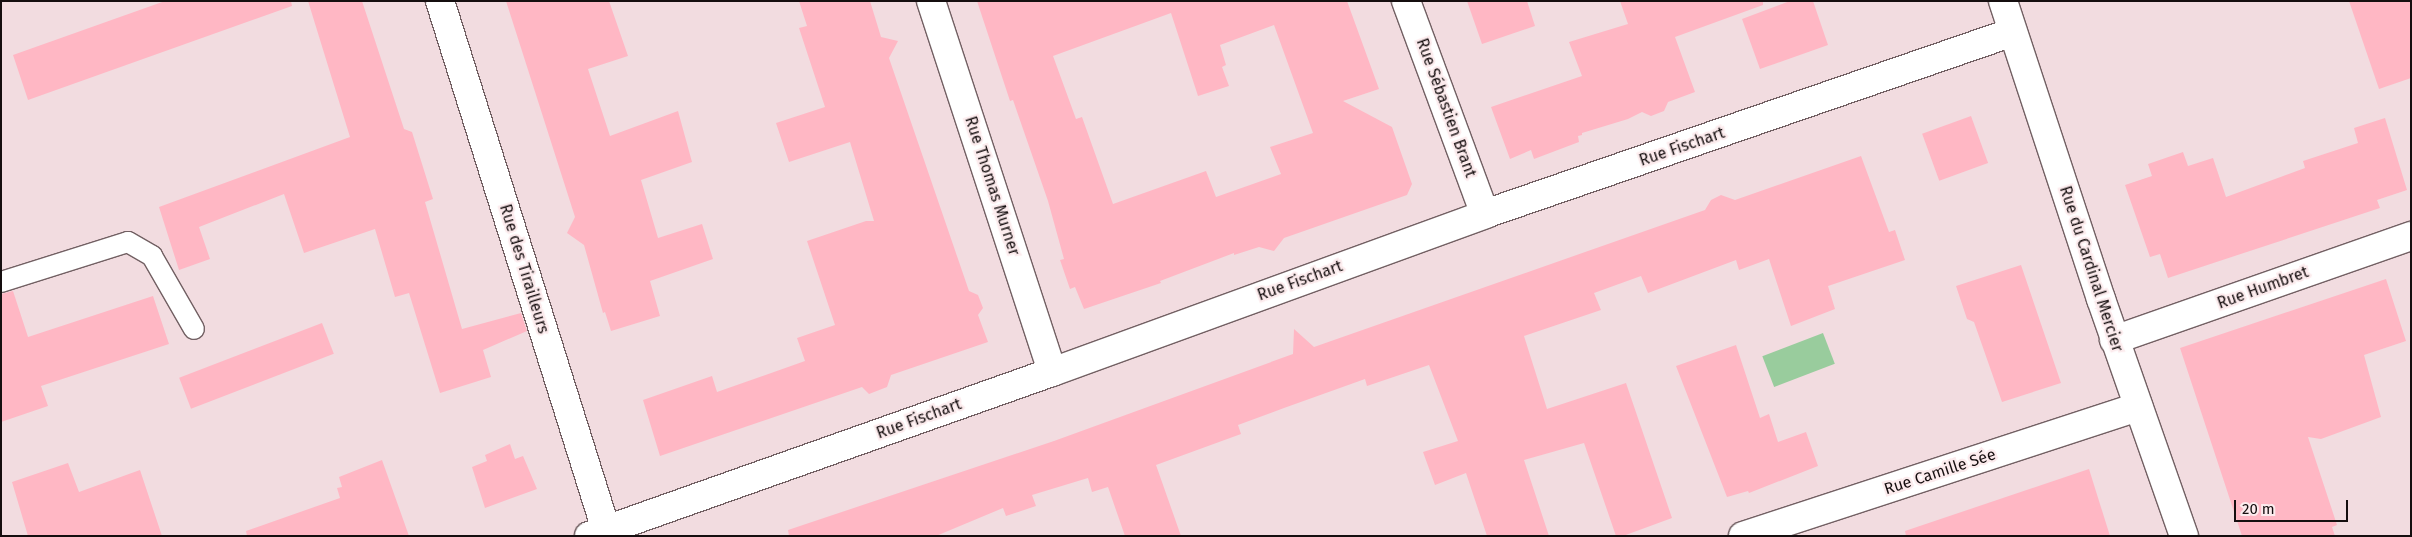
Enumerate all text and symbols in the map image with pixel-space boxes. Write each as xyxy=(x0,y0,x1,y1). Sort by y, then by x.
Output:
street label: Rue Sébastien Brant xyxy=(1412,36,1480,180)
street label: Rue Thomas Murner xyxy=(960,114,1024,258)
street label: Rue Fischart xyxy=(1637,123,1727,171)
street label: Rue du Cardinal Mercier xyxy=(2055,184,2127,354)
street label: Rue des Tirailleurs xyxy=(495,202,553,336)
street label: Rue Fischart xyxy=(1255,257,1345,305)
street label: Rue Humbret xyxy=(2215,263,2311,313)
street label: Rue Fischart xyxy=(874,395,964,443)
street label: Rue Camille Sée xyxy=(1882,445,1998,499)
scale bar xyxy=(2237,490,2351,522)
text: 20 m xyxy=(2242,500,2275,518)

